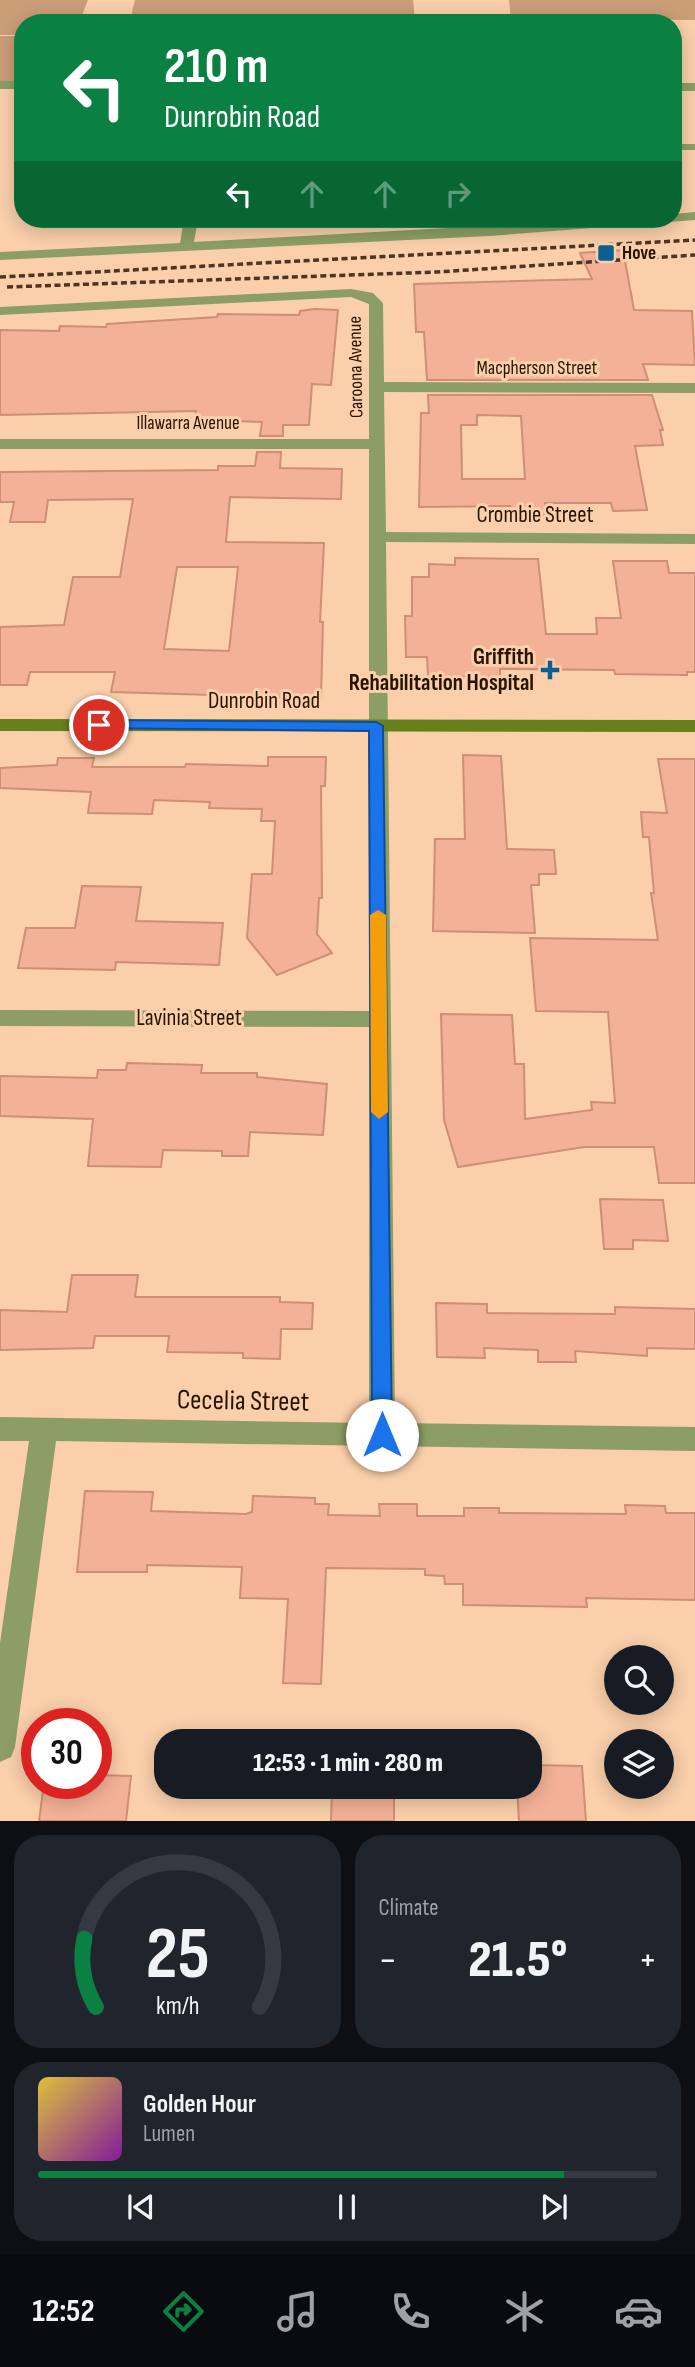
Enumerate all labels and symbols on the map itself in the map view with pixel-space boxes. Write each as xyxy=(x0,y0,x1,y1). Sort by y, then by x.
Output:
place label: Hove xyxy=(622,242,656,265)
marker: Hove xyxy=(596,243,616,263)
street label: Caroona Avenue xyxy=(344,316,368,418)
street label: Macpherson Street xyxy=(477,357,598,380)
street label: Illawarra Avenue xyxy=(136,412,240,435)
street label: Crombie Street xyxy=(477,501,593,529)
place label: Griffith Rehabilitation Hospital xyxy=(349,643,534,697)
marker: Griffith Rehabilitation Hospital xyxy=(540,660,560,680)
street label: Dunrobin Road xyxy=(208,687,320,715)
pin xyxy=(69,695,129,755)
street label: Lavinia Street xyxy=(136,1004,242,1032)
street label: Cecelia Street xyxy=(177,1383,309,1419)
position arrow xyxy=(345,1398,419,1472)
speed limit sign: 30 xyxy=(21,1708,112,1799)

